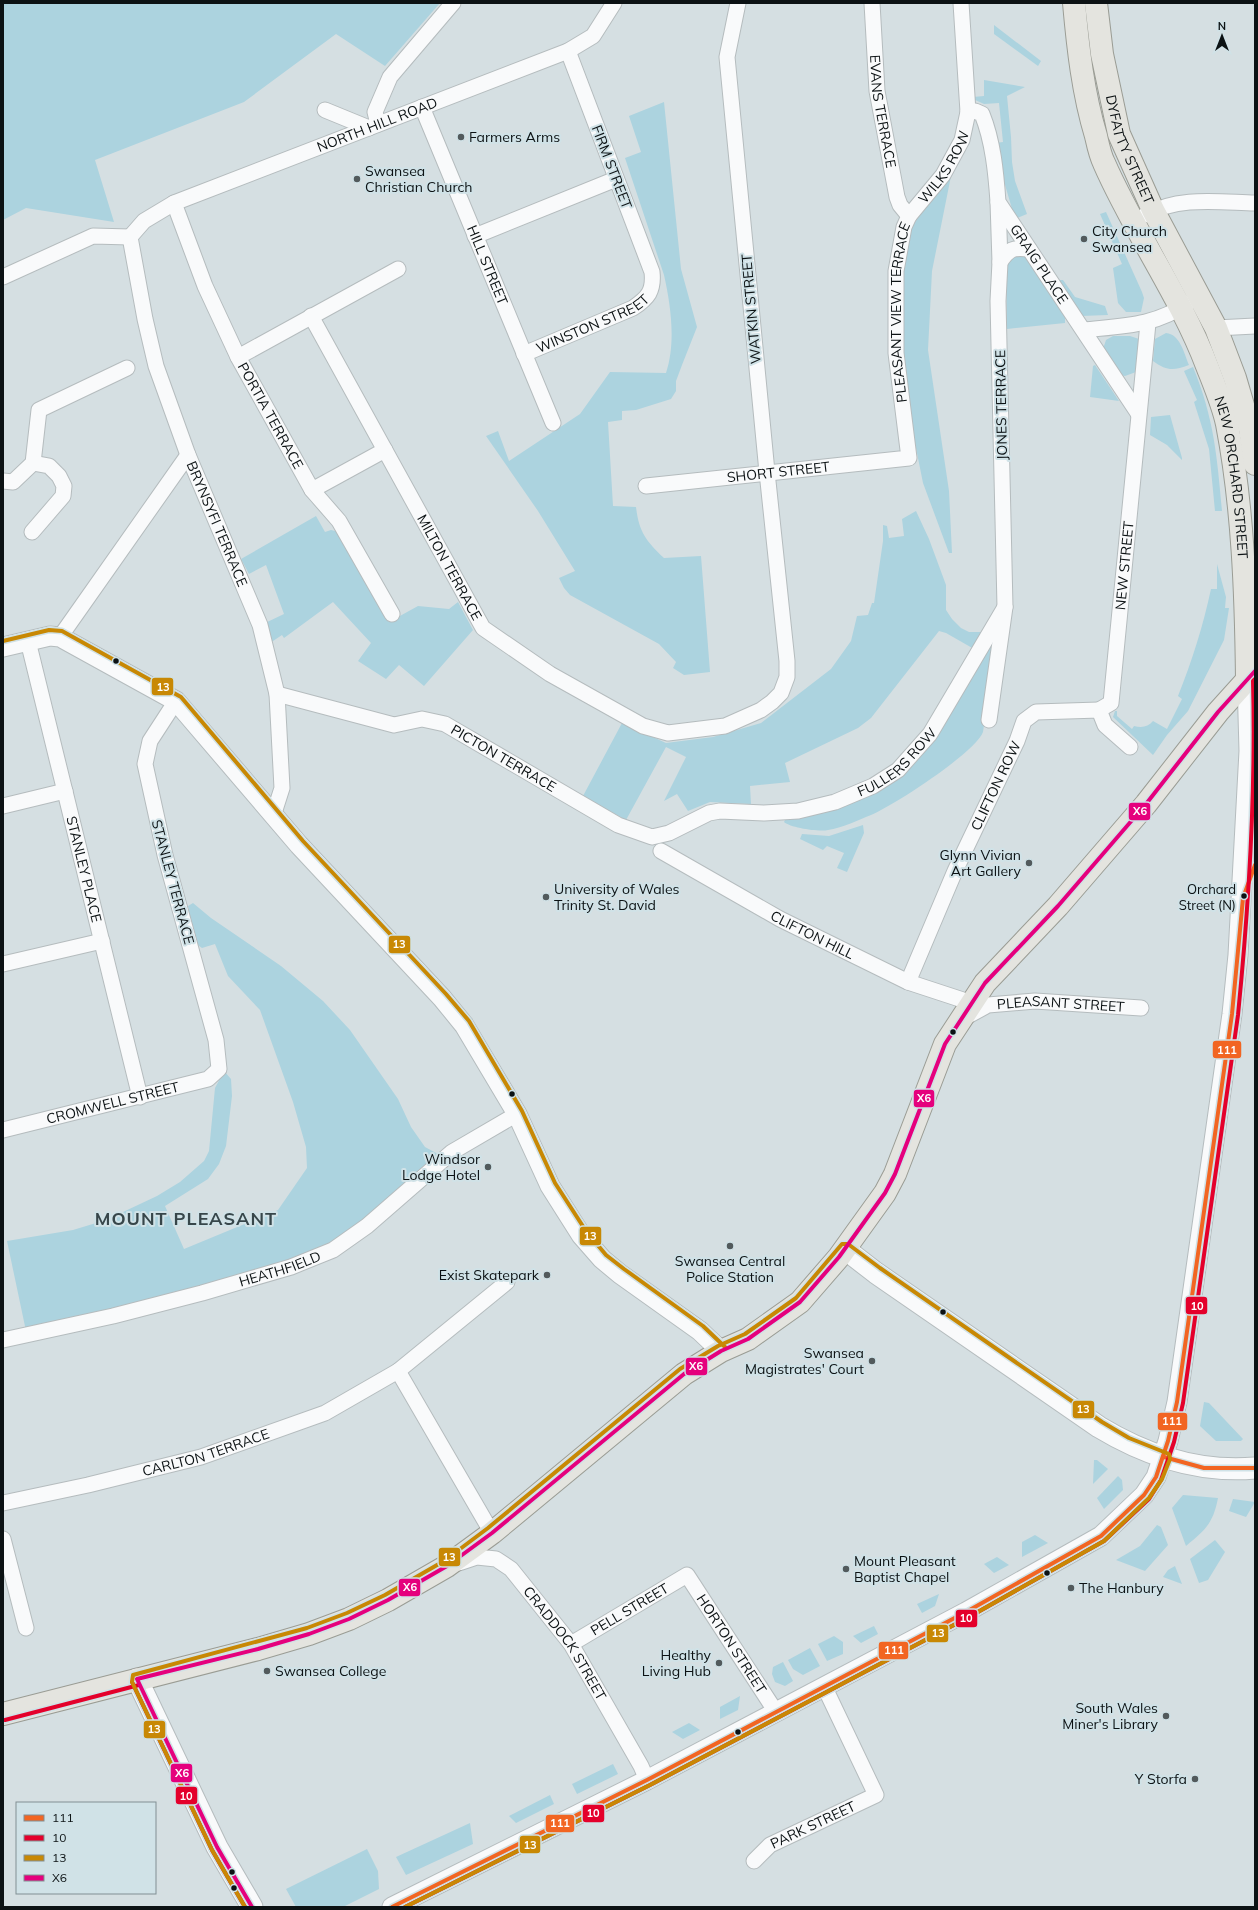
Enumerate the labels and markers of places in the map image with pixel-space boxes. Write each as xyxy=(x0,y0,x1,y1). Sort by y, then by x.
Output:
place label: Farmers Arms xyxy=(469,128,560,146)
marker: Farmers Arms xyxy=(456,132,466,142)
place label: Swansea Christian Church xyxy=(365,162,473,196)
marker: Swansea Christian Church xyxy=(352,174,362,184)
place label: City Church Swansea xyxy=(1092,222,1167,256)
marker: City Church Swansea xyxy=(1079,234,1089,244)
unlabelled marker xyxy=(111,656,121,666)
place label: Glynn Vivian Art Gallery xyxy=(939,846,1022,880)
marker: Glynn Vivian Art Gallery xyxy=(1024,858,1034,868)
place label: University of Wales Trinity St. David xyxy=(554,880,679,914)
place label: Orchard Street (N) xyxy=(1179,881,1236,913)
marker: Orchard Street (N) xyxy=(1239,891,1249,901)
marker: University of Wales Trinity St. David xyxy=(541,892,551,902)
unlabelled marker xyxy=(948,1027,958,1037)
unlabelled marker xyxy=(507,1089,517,1099)
place label: Windsor Lodge Hotel xyxy=(402,1150,481,1184)
marker: Windsor Lodge Hotel xyxy=(483,1162,493,1172)
marker: Swansea Central Police Station xyxy=(725,1241,735,1251)
place label: Swansea Central Police Station xyxy=(675,1252,785,1286)
place label: Exist Skatepark xyxy=(439,1266,540,1284)
marker: Exist Skatepark xyxy=(542,1270,552,1280)
unlabelled marker xyxy=(938,1307,948,1317)
place label: Swansea Magistrates' Court xyxy=(745,1344,864,1378)
marker: Swansea Magistrates' Court xyxy=(867,1356,877,1366)
place label: Mount Pleasant Baptist Chapel xyxy=(854,1552,956,1586)
marker: Mount Pleasant Baptist Chapel xyxy=(841,1564,851,1574)
unlabelled marker xyxy=(1042,1568,1052,1578)
place label: The Hanbury xyxy=(1079,1579,1164,1597)
marker: The Hanbury xyxy=(1066,1583,1076,1593)
place label: Healthy Living Hub xyxy=(642,1646,712,1680)
marker: Healthy Living Hub xyxy=(714,1658,724,1668)
place label: Swansea College xyxy=(275,1662,386,1680)
marker: Swansea College xyxy=(262,1666,272,1676)
place label: South Wales Miner's Library xyxy=(1062,1699,1159,1733)
marker: South Wales Miner's Library xyxy=(1161,1711,1171,1721)
unlabelled marker xyxy=(733,1727,743,1737)
place label: Y Storfa xyxy=(1134,1770,1187,1788)
marker: Y Storfa xyxy=(1190,1774,1200,1784)
unlabelled marker xyxy=(227,1867,237,1877)
unlabelled marker xyxy=(229,1883,239,1893)

